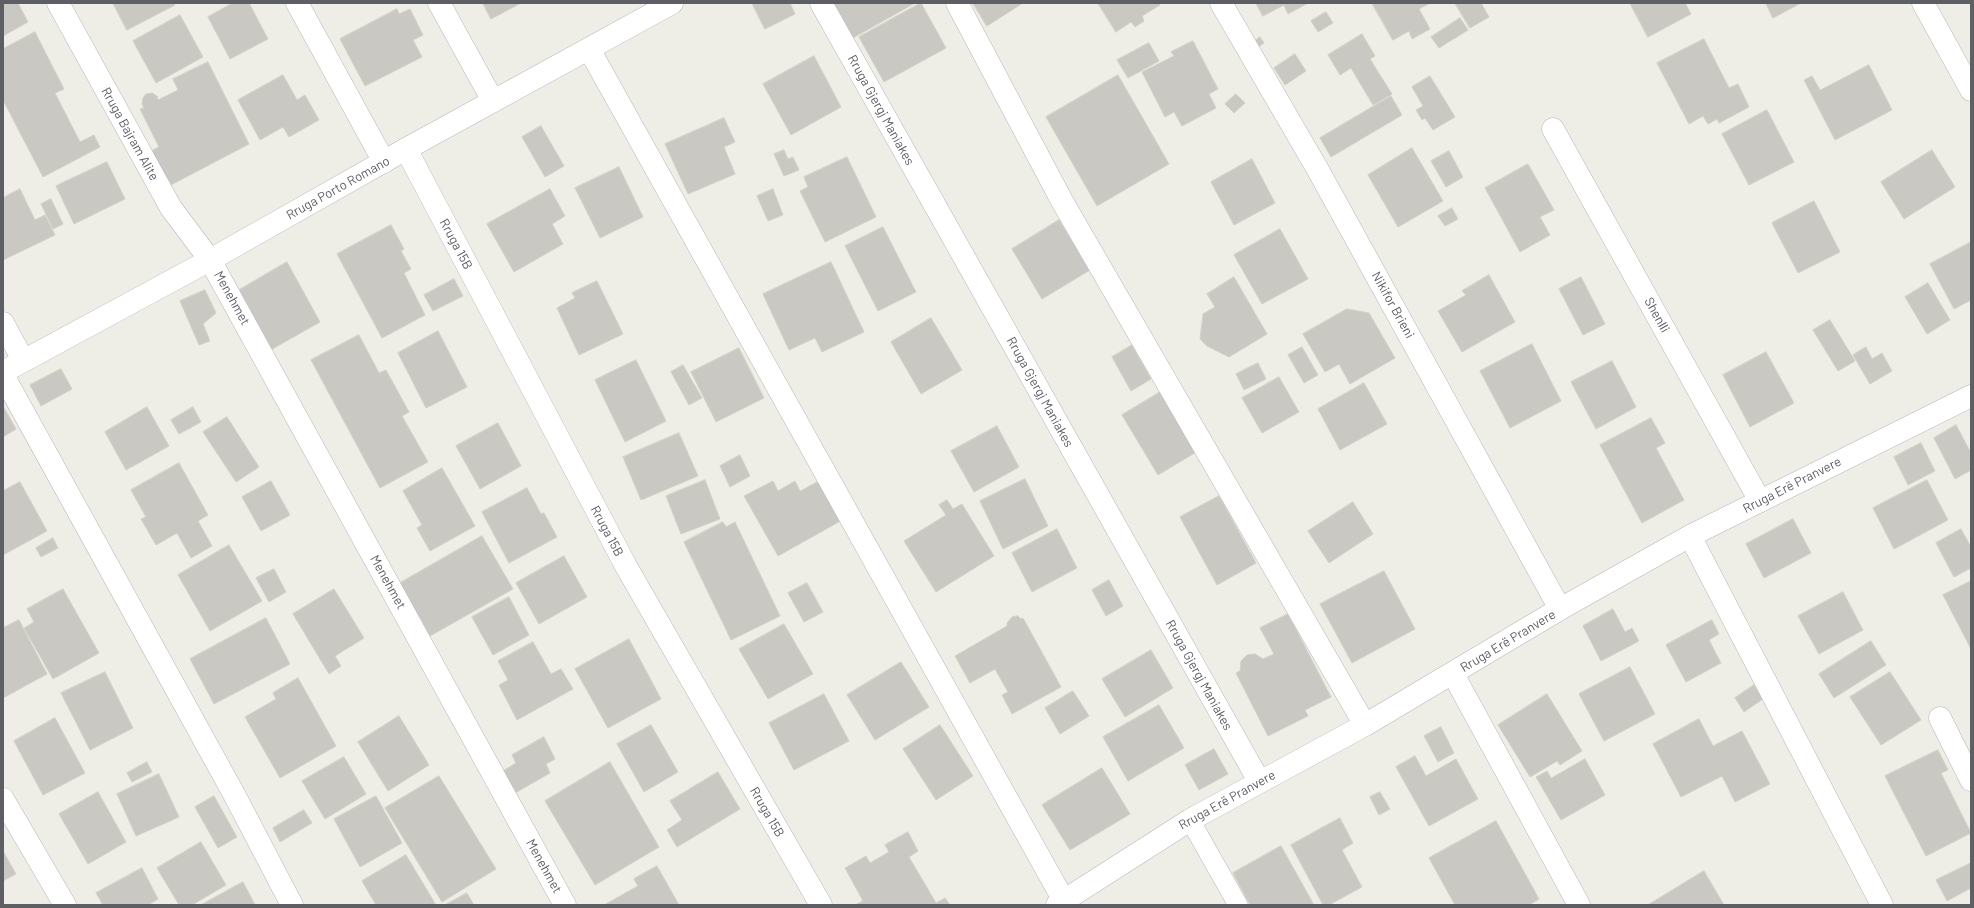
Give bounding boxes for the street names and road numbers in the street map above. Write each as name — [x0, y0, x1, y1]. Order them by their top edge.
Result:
street label: Rruga Gjergj Maniakes — [844, 52, 918, 168]
street label: Rruga Bajram Alite — [98, 85, 162, 183]
street label: Rruga Porto Romano — [284, 153, 392, 223]
street label: Rruga 15B — [436, 216, 476, 272]
street label: Menehmet — [211, 268, 253, 328]
street label: Nikifor Brieni — [1368, 269, 1418, 341]
street label: Shenlli — [1641, 295, 1673, 335]
street label: Rruga Gjergj Maniakes — [1003, 334, 1077, 450]
street label: Rruga Erë Pranvere — [1740, 453, 1844, 517]
street label: Rruga 15B — [587, 503, 627, 559]
street label: Menehmet — [367, 552, 409, 612]
street label: Rruga Erë Pranvere — [1458, 606, 1558, 676]
street label: Rruga Gjergj Maniakes — [1162, 617, 1236, 733]
street label: Rruga Erë Pranvere — [1176, 767, 1278, 833]
street label: Rruga 15B — [746, 784, 788, 840]
street label: Menehmet — [523, 836, 565, 896]

